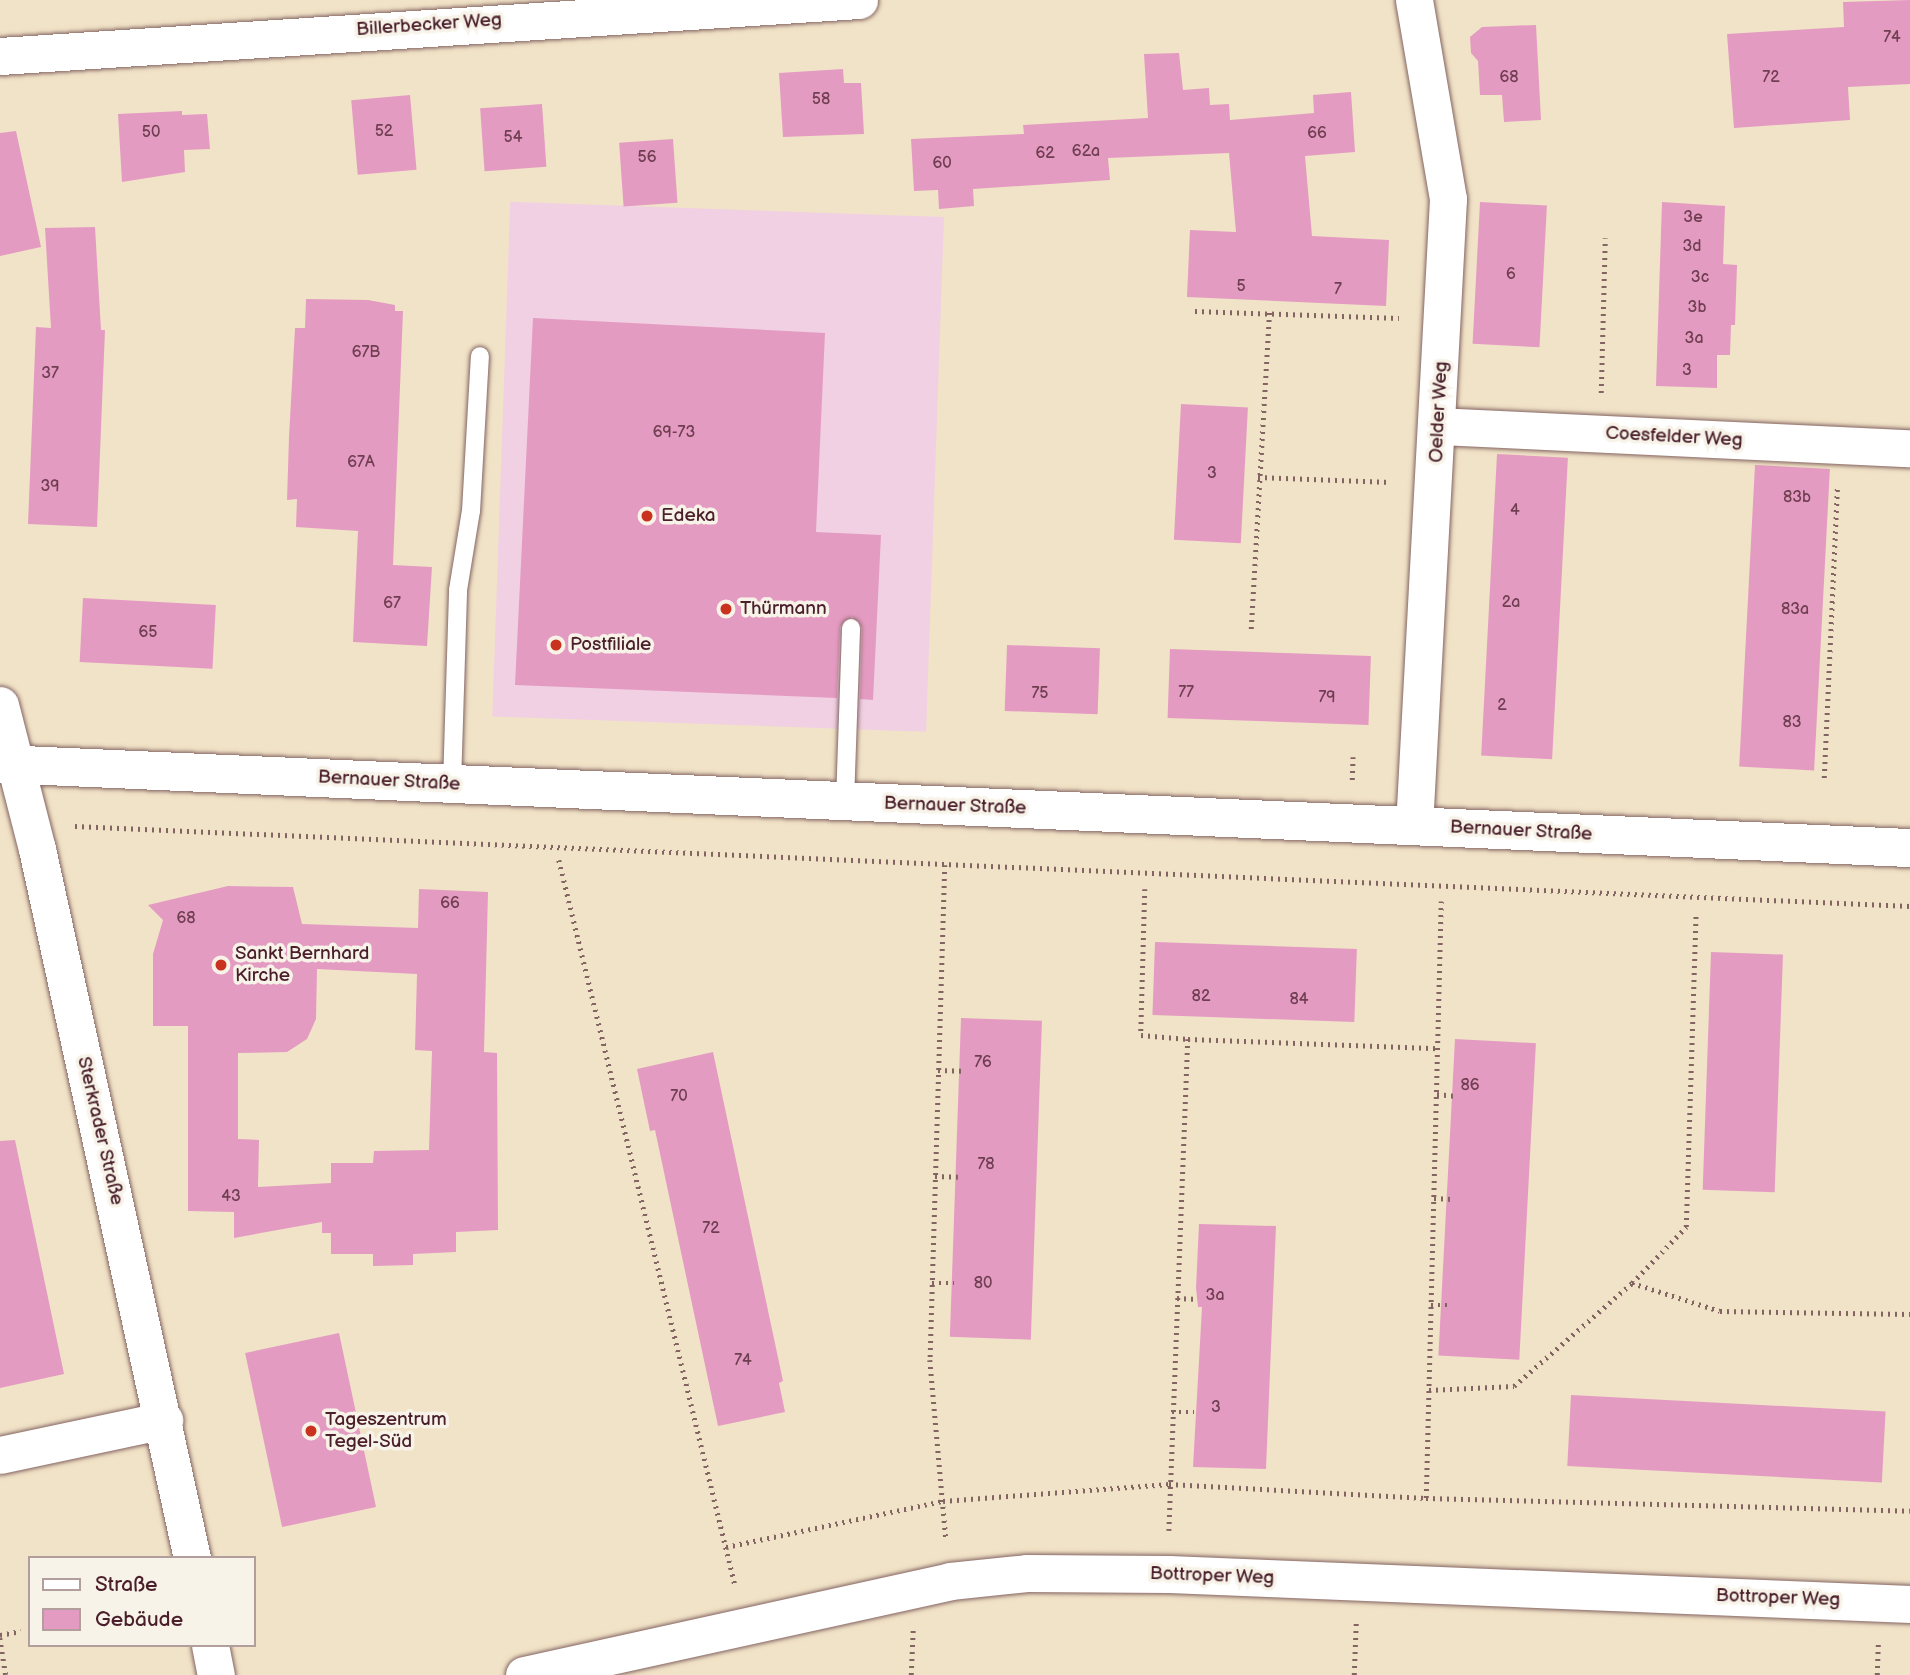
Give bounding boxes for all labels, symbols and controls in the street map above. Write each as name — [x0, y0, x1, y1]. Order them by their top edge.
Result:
street label: Billerbecker Weg — [355, 9, 503, 41]
house number: 74 — [1883, 28, 1901, 48]
house number: 68 — [1499, 68, 1519, 88]
house number: 72 — [1762, 68, 1780, 88]
house number: 58 — [812, 90, 830, 110]
house number: 52 — [375, 122, 393, 142]
house number: 50 — [142, 123, 160, 143]
house number: 66 — [1307, 124, 1327, 144]
house number: 54 — [504, 128, 522, 148]
house number: 62a — [1072, 142, 1100, 162]
house number: 62 — [1035, 144, 1055, 164]
house number: 56 — [638, 148, 656, 168]
house number: 60 — [932, 154, 952, 174]
house number: 3e — [1683, 208, 1703, 228]
house number: 3d — [1682, 237, 1702, 257]
house number: 6 — [1506, 265, 1516, 285]
house number: 3c — [1691, 268, 1709, 288]
house number: 5 — [1236, 277, 1246, 297]
house number: 7 — [1334, 280, 1342, 300]
house number: 3b — [1688, 298, 1706, 318]
house number: 3a — [1685, 329, 1703, 349]
house number: 67B — [352, 343, 380, 363]
street label: Oelder Weg — [1425, 360, 1453, 464]
house number: 3 — [1682, 361, 1692, 381]
house number: 37 — [41, 364, 59, 384]
street label: Coesfelder Weg — [1604, 422, 1744, 452]
house number: 69-73 — [653, 423, 695, 443]
house number: 67A — [347, 453, 375, 473]
house number: 3 — [1207, 464, 1217, 484]
house number: 39 — [40, 477, 60, 497]
house number: 83b — [1783, 488, 1811, 508]
house number: 4 — [1510, 501, 1520, 521]
place label: Edeka — [661, 505, 715, 527]
marker: Edeka — [639, 508, 655, 524]
house number: 2a — [1502, 593, 1520, 613]
house number: 67 — [383, 594, 401, 614]
place label: Thürmann — [740, 598, 827, 620]
house number: 83a — [1781, 600, 1809, 620]
marker: Thürmann — [718, 601, 734, 617]
house number: 65 — [139, 623, 157, 643]
place label: Postfiliale — [570, 634, 651, 656]
marker: Postfiliale — [548, 637, 564, 653]
house number: 77 — [1178, 683, 1194, 703]
house number: 75 — [1031, 684, 1049, 704]
house number: 79 — [1318, 688, 1336, 708]
house number: 2 — [1497, 696, 1507, 716]
house number: 83 — [1782, 713, 1802, 733]
street label: Bernauer Straße — [317, 766, 461, 796]
street label: Bernauer Straße — [883, 792, 1027, 820]
street label: Bernauer Straße — [1449, 816, 1593, 846]
house number: 66 — [440, 894, 460, 914]
house number: 68 — [176, 909, 196, 929]
place label: Sankt Bernhard Kirche — [235, 943, 369, 987]
marker: Sankt Bernhard Kirche — [213, 957, 229, 973]
house number: 82 — [1192, 987, 1210, 1007]
house number: 84 — [1289, 990, 1309, 1010]
house number: 76 — [974, 1053, 992, 1073]
street label: Sterkrader Straße — [72, 1054, 128, 1208]
house number: 86 — [1460, 1076, 1480, 1096]
house number: 70 — [670, 1087, 688, 1107]
house number: 78 — [977, 1155, 995, 1175]
house number: 43 — [221, 1187, 241, 1207]
house number: 72 — [702, 1219, 720, 1239]
house number: 80 — [974, 1274, 992, 1294]
house number: 3a — [1206, 1286, 1224, 1306]
house number: 74 — [734, 1351, 752, 1371]
house number: 3 — [1211, 1398, 1221, 1418]
place label: Tageszentrum Tegel-Süd — [325, 1409, 447, 1453]
marker: Tageszentrum Tegel-Süd — [303, 1423, 319, 1439]
legend — [28, 1556, 256, 1647]
street label: Bottroper Weg — [1149, 1562, 1275, 1590]
text: Straße — [95, 1572, 157, 1597]
street label: Bottroper Weg — [1715, 1584, 1841, 1612]
text: Gebäude — [95, 1607, 183, 1632]

